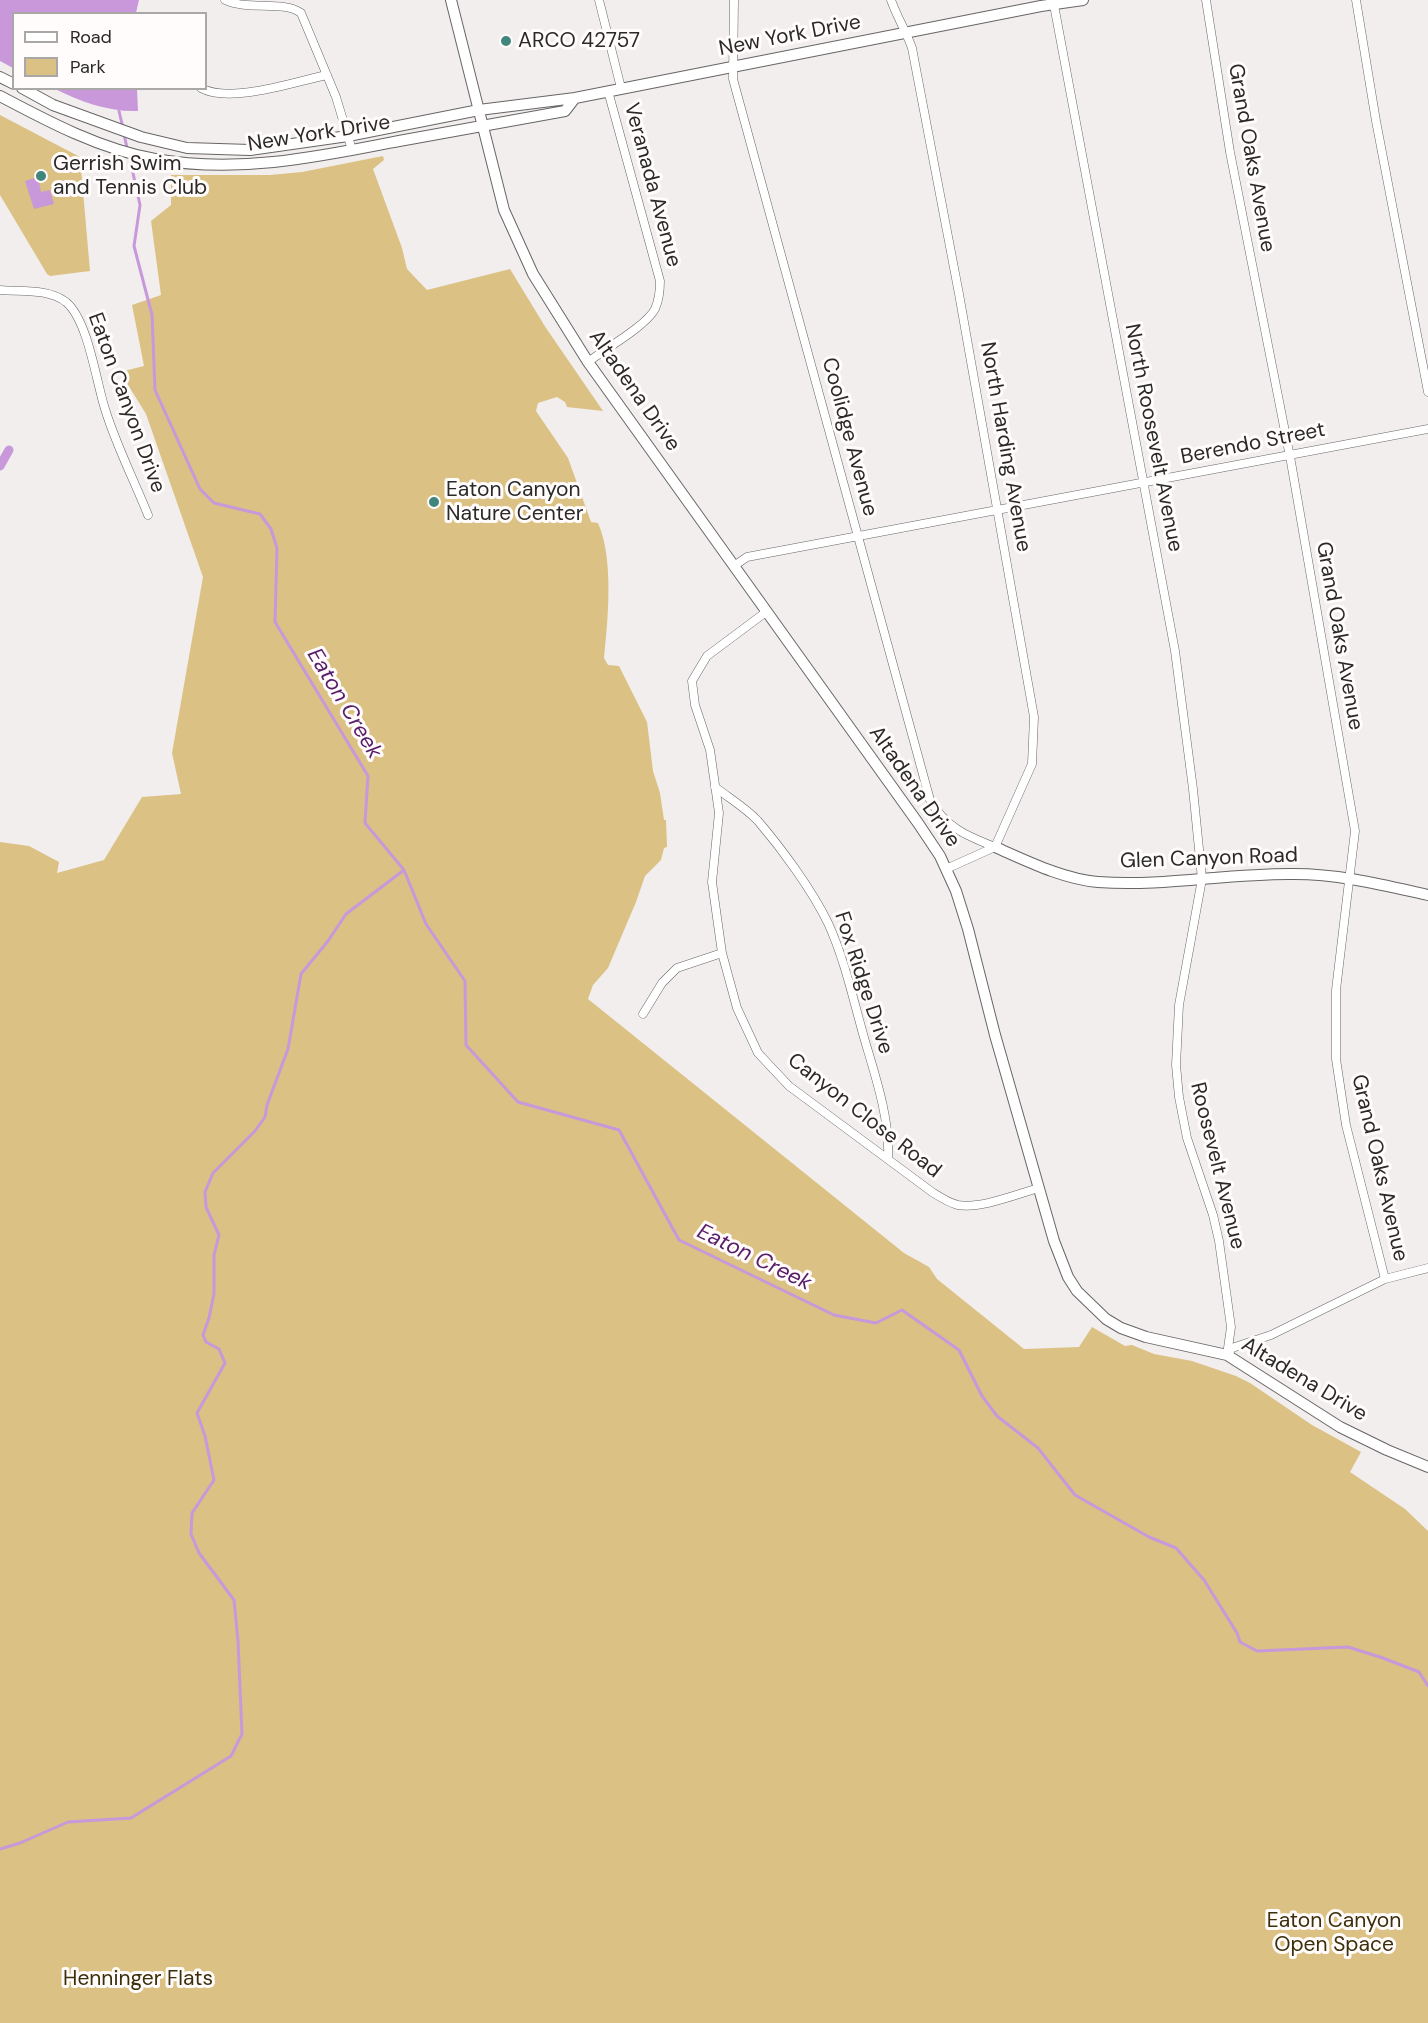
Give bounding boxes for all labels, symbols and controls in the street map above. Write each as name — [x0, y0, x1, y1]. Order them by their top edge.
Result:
street label: New York Drive — [717, 10, 863, 62]
legend — [12, 12, 207, 90]
text: Road — [70, 25, 112, 49]
place label: ARCO 42757 — [518, 28, 640, 54]
marker: ARCO 42757 — [499, 34, 513, 48]
text: Park — [70, 55, 106, 79]
street label: Grand Oaks Avenue — [1222, 62, 1280, 254]
street label: Veranada Avenue — [618, 100, 686, 270]
street label: New York Drive — [246, 110, 392, 158]
place label: Gerrish Swim and Tennis Club — [53, 151, 207, 201]
marker: Gerrish Swim and Tennis Club — [34, 169, 48, 183]
street label: Eaton Canyon Drive — [82, 310, 170, 496]
street label: North Roosevelt Avenue — [1119, 322, 1187, 554]
street label: Altadena Drive — [583, 326, 685, 456]
street label: North Harding Avenue — [974, 340, 1036, 554]
street label: Coolidge Avenue — [816, 355, 882, 519]
street label: Berendo Street — [1179, 418, 1327, 470]
place label: Eaton Canyon Nature Center — [446, 477, 583, 527]
marker: Eaton Canyon Nature Center — [427, 495, 441, 509]
street label: Grand Oaks Avenue — [1310, 540, 1368, 732]
water label: Eaton Creek — [301, 644, 387, 764]
street label: Altadena Drive — [863, 722, 965, 852]
street label: Glen Canyon Road — [1120, 843, 1298, 875]
street label: Fox Ridge Drive — [828, 909, 898, 1057]
street label: Canyon Close Road — [782, 1048, 946, 1184]
street label: Grand Oaks Avenue — [1345, 1072, 1413, 1264]
street label: Roosevelt Avenue — [1184, 1080, 1250, 1252]
water label: Eaton Creek — [692, 1219, 816, 1297]
street label: Altadena Drive — [1237, 1333, 1371, 1427]
park label: Eaton Canyon Open Space — [1267, 1908, 1401, 1958]
park label: Henninger Flats — [63, 1966, 213, 1992]

